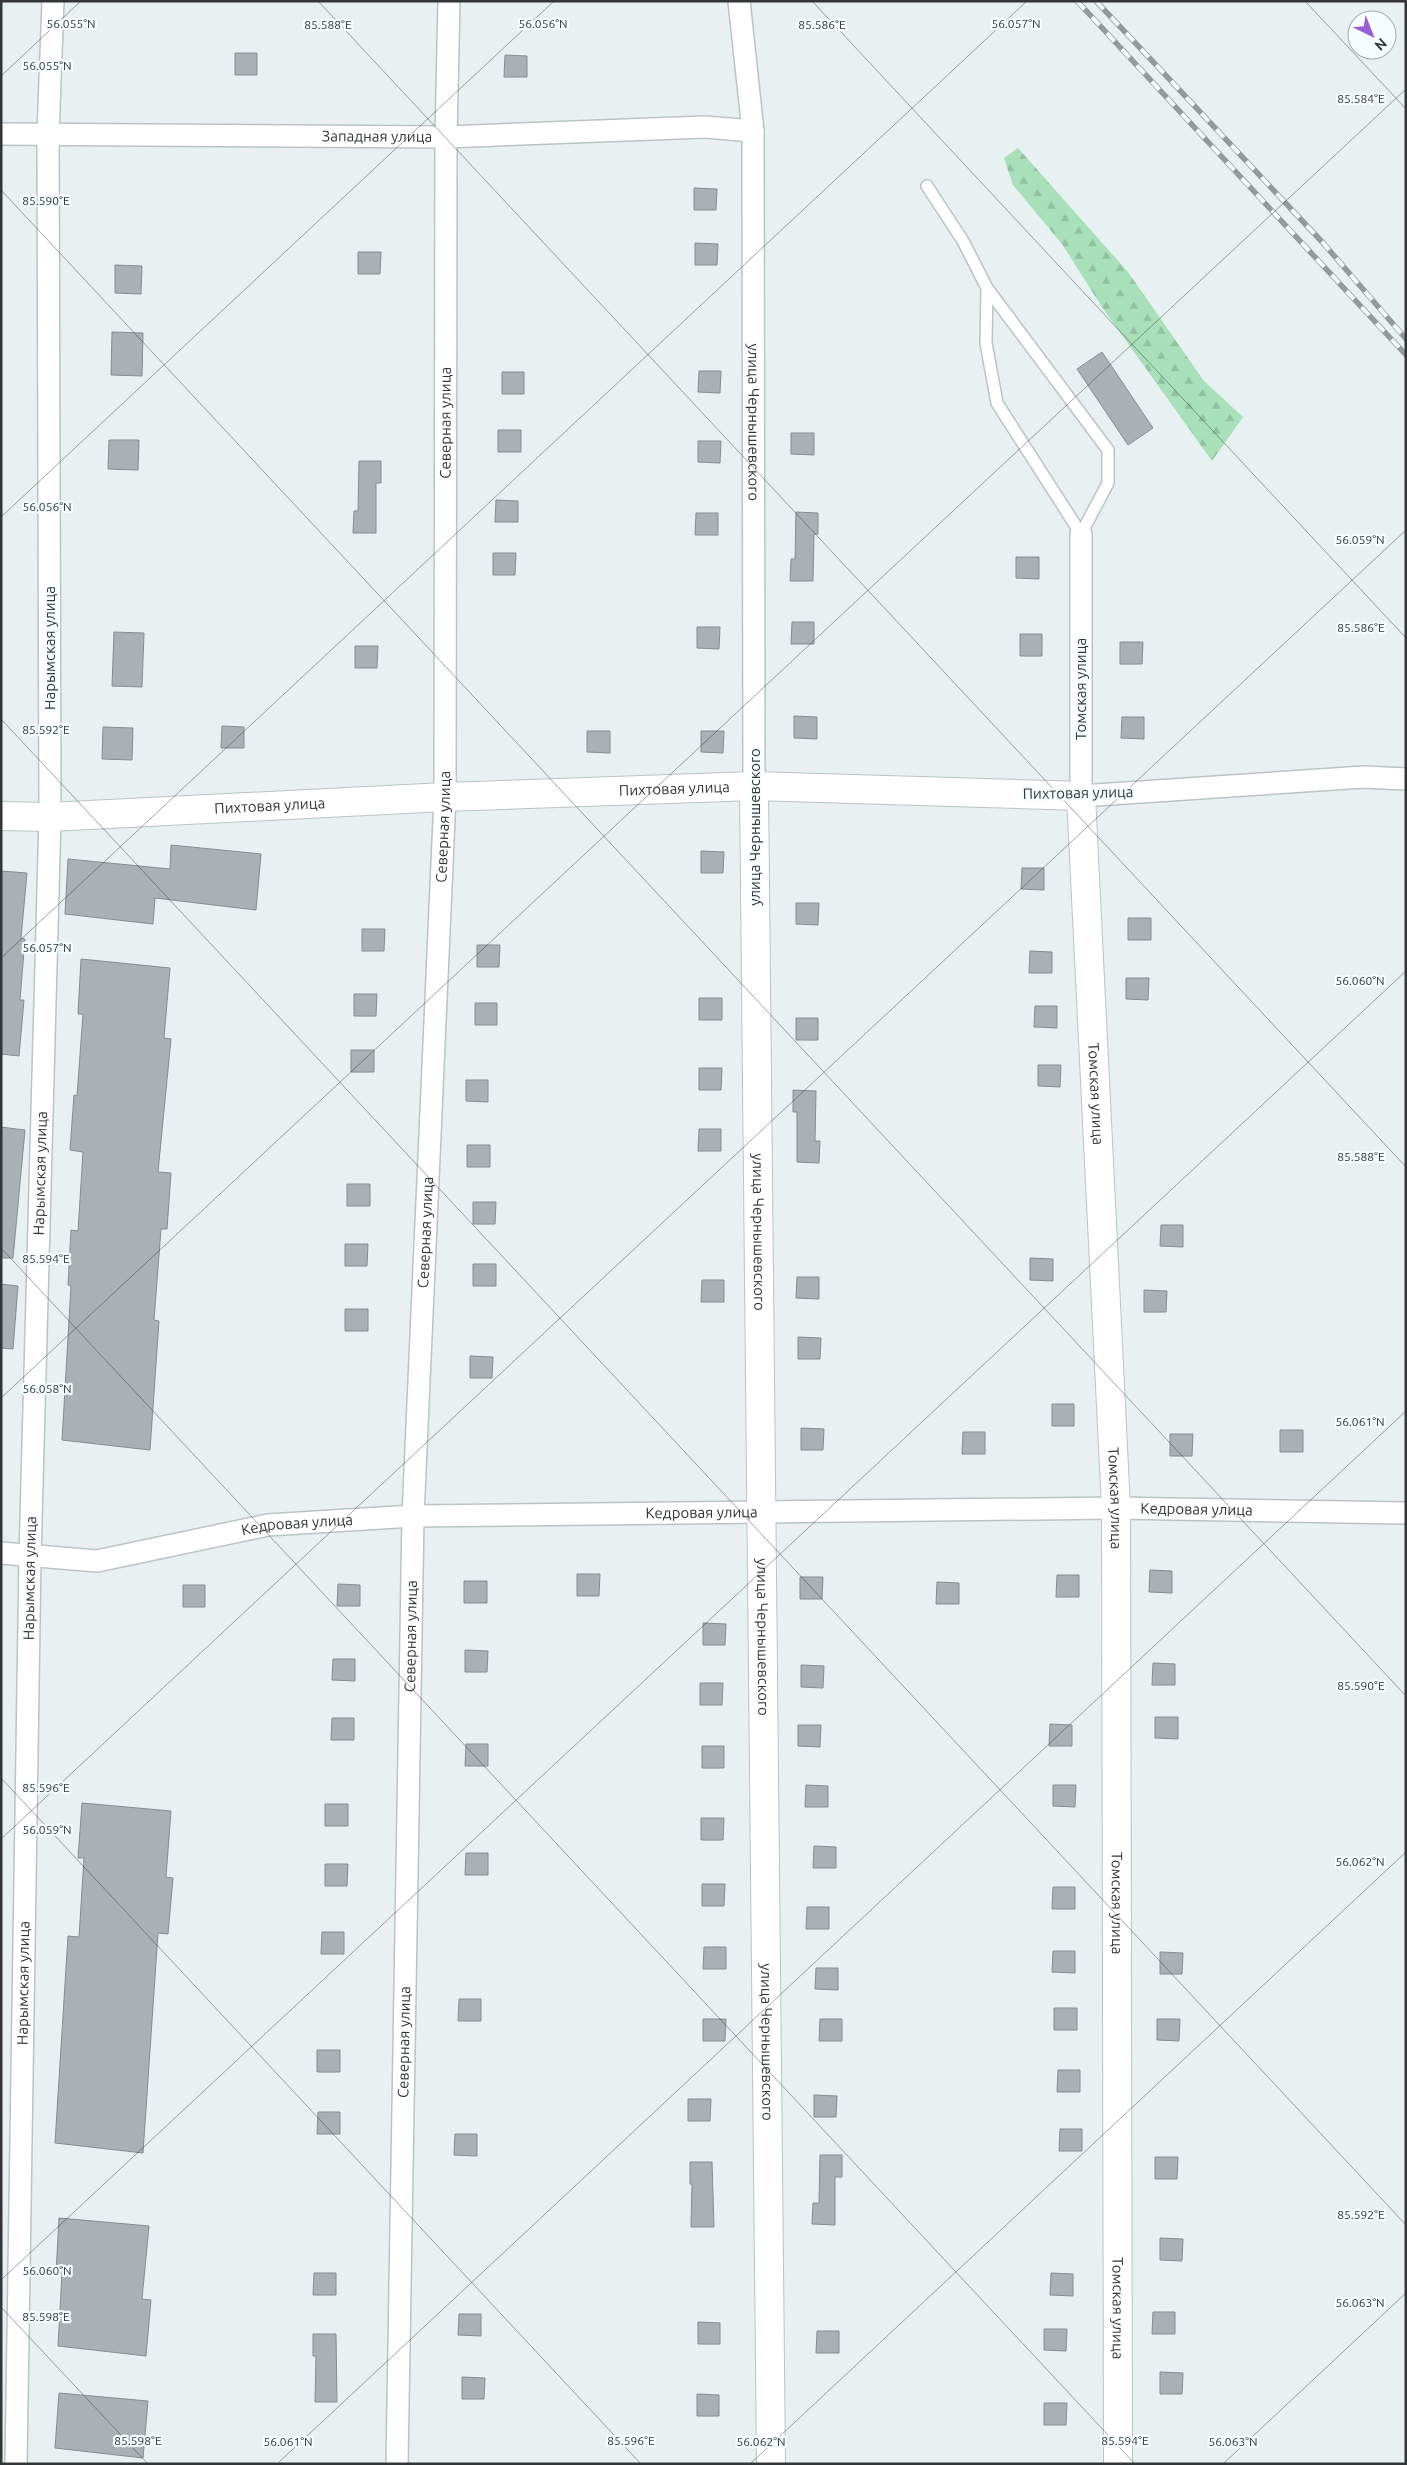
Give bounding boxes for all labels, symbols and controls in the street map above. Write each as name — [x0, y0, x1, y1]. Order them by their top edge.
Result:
north arrow — [1347, 10, 1397, 60]
text: 56.055°N — [46, 17, 96, 30]
text: 56.056°N — [518, 17, 568, 30]
text: 56.057°N — [991, 17, 1041, 30]
text: 85.588°E — [304, 18, 352, 31]
text: 85.586°E — [798, 18, 846, 31]
text: N — [1372, 35, 1390, 54]
text: 56.055°N — [22, 59, 72, 72]
text: 85.584°E — [1337, 92, 1385, 105]
street label: Западная улица — [322, 127, 432, 145]
text: 85.590°E — [22, 194, 70, 207]
street label: улица Чернышевского — [745, 343, 763, 501]
street label: Северная улица — [436, 367, 454, 479]
text: 56.056°N — [22, 500, 72, 513]
text: 56.059°N — [1335, 533, 1385, 546]
street label: Нарымская улица — [41, 586, 58, 710]
text: 85.586°E — [1337, 621, 1385, 634]
street label: Томская улица — [1072, 638, 1089, 740]
text: 85.592°E — [22, 723, 70, 736]
street label: улица Чернышевского — [746, 748, 763, 906]
street label: Северная улица — [432, 771, 453, 883]
street label: Пихтовая улица — [619, 778, 730, 799]
street label: Пихтовая улица — [1022, 783, 1134, 802]
street label: Пихтовая улица — [214, 794, 326, 817]
text: 56.057°N — [22, 941, 72, 954]
text: 56.060°N — [1335, 974, 1385, 987]
street label: Томская улица — [1085, 1042, 1107, 1145]
street label: Нарымская улица — [30, 1111, 50, 1235]
text: 85.588°E — [1337, 1150, 1385, 1163]
street label: улица Чернышевского — [750, 1153, 768, 1311]
street label: Северная улица — [414, 1176, 436, 1289]
text: 85.594°E — [22, 1252, 70, 1265]
text: 56.058°N — [22, 1382, 72, 1395]
text: 56.061°N — [1335, 1415, 1385, 1428]
street label: Томская улица — [1105, 1447, 1125, 1549]
street label: Кедровая улица — [1140, 1499, 1253, 1518]
street label: Кедровая улица — [645, 1503, 758, 1521]
street label: Кедровая улица — [240, 1511, 353, 1538]
street label: Нарымская улица — [20, 1516, 39, 1640]
street label: улица Чернышевского — [754, 1558, 772, 1716]
street label: Северная улица — [401, 1580, 420, 1692]
text: 85.590°E — [1337, 1679, 1385, 1692]
text: 85.596°E — [22, 1781, 70, 1794]
text: 56.059°N — [22, 1823, 72, 1836]
street label: Томская улица — [1109, 1852, 1126, 1954]
text: 56.062°N — [1335, 1855, 1385, 1868]
street label: Нарымская улица — [13, 1921, 32, 2045]
street label: улица Чернышевского — [758, 1963, 777, 2121]
street label: Северная улица — [394, 1986, 413, 2098]
text: 85.592°E — [1337, 2208, 1385, 2221]
street label: Томская улица — [1110, 2257, 1127, 2359]
text: 56.060°N — [22, 2264, 72, 2277]
text: 56.063°N — [1335, 2296, 1385, 2309]
text: 85.598°E — [22, 2310, 70, 2323]
text: 85.598°E — [114, 2434, 162, 2447]
text: 85.596°E — [607, 2434, 655, 2447]
text: 85.594°E — [1101, 2434, 1149, 2447]
text: 56.061°N — [263, 2435, 313, 2448]
text: 56.062°N — [736, 2435, 786, 2448]
text: 56.063°N — [1208, 2435, 1258, 2448]

